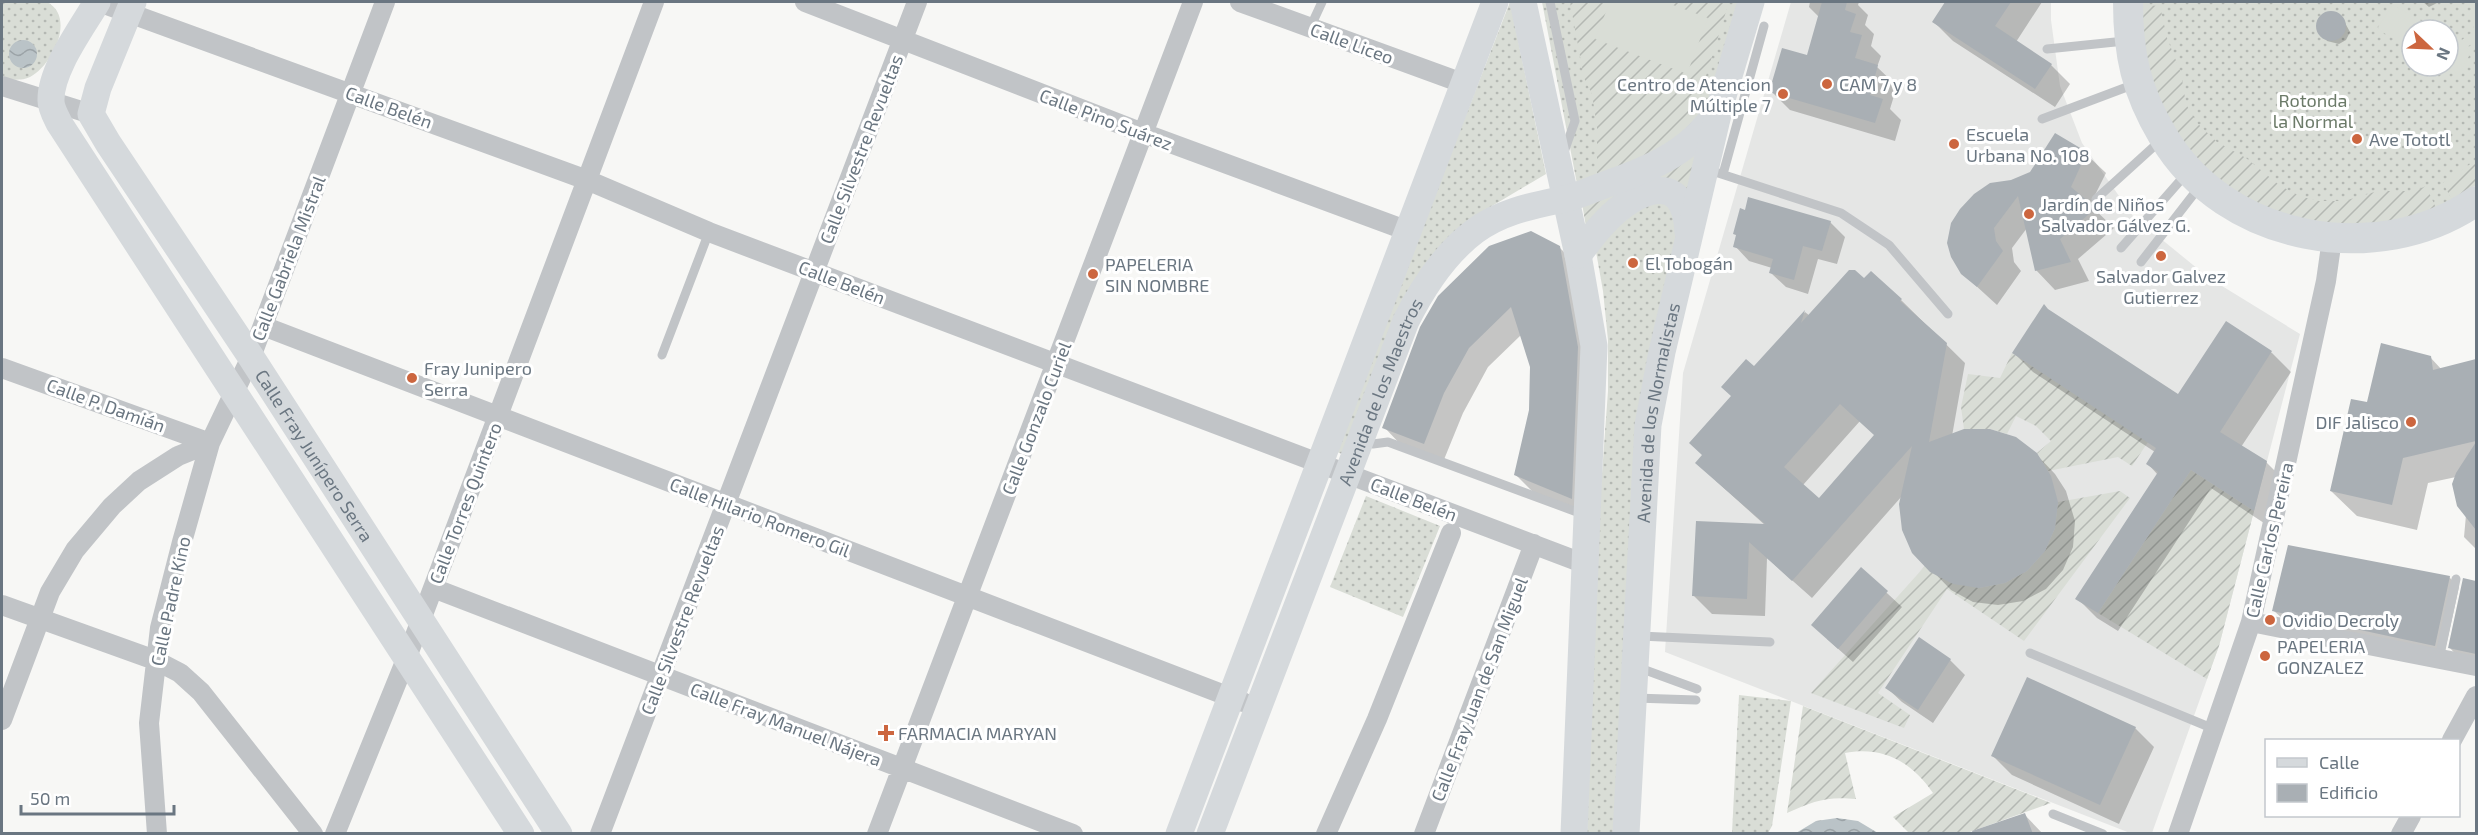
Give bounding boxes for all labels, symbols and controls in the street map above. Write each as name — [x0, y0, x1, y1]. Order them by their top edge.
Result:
street label: Calle Liceo — [1307, 18, 1397, 68]
north arrow — [2400, 18, 2460, 78]
text: N — [2433, 45, 2455, 63]
street label: Calle Silvestre Revueltas — [815, 51, 907, 247]
place label: Centro de Atencion Múltiple 7 — [1617, 73, 1771, 116]
place label: CAM 7 y 8 — [1839, 73, 1917, 95]
marker: CAM 7 y 8 — [1820, 77, 1834, 91]
street label: Calle Belén — [343, 81, 435, 133]
street label: Calle Pino Suárez — [1037, 84, 1175, 154]
marker: Centro de Atencion Múltiple 7 — [1776, 87, 1790, 101]
park label: Rotonda la Normal — [2273, 89, 2354, 132]
place label: Escuela Urbana No. 108 — [1966, 123, 2090, 166]
place label: Ave Tototl — [2369, 128, 2451, 150]
marker: Ave Tototl — [2350, 132, 2364, 146]
marker: Escuela Urbana No. 108 — [1947, 137, 1961, 151]
street label: Calle Gabriela Mistral — [246, 172, 330, 344]
place label: Jardín de Niños Salvador Gálvez G. — [2041, 193, 2191, 236]
marker: Jardín de Niños Salvador Gálvez G. — [2022, 207, 2036, 221]
marker: Salvador Galvez Gutierrez — [2154, 249, 2168, 263]
place label: El Tobogán — [1645, 252, 1733, 274]
place label: PAPELERIA SIN NOMBRE — [1105, 253, 1209, 296]
street label: Calle Belén — [796, 255, 888, 309]
marker: El Tobogán — [1626, 256, 1640, 270]
place label: Salvador Galvez Gutierrez — [2096, 265, 2226, 308]
marker: PAPELERIA SIN NOMBRE — [1086, 267, 1100, 281]
street label: Avenida de los Maestros — [1333, 294, 1427, 488]
street label: Avenida de los Normalistas — [1632, 300, 1684, 523]
street label: Calle Gonzalo Curiel — [997, 338, 1076, 498]
place label: Fray Junipero Serra — [424, 357, 532, 400]
street label: Calle Fray Junípero Serra — [251, 365, 378, 546]
marker: Fray Junipero Serra — [405, 371, 419, 385]
street label: Calle P. Damián — [44, 373, 168, 437]
place label: DIF Jalisco — [2315, 411, 2399, 433]
marker: DIF Jalisco — [2404, 415, 2418, 429]
street label: Calle Torres Quintero — [424, 419, 506, 587]
street label: Calle Carlos Pereira — [2240, 460, 2298, 620]
street label: Calle Hilario Romero Gil — [667, 472, 854, 562]
street label: Calle Belén — [1368, 472, 1460, 526]
street label: Calle Silvestre Revueltas — [636, 522, 728, 718]
street label: Calle Padre Kino — [146, 534, 194, 668]
street label: Calle Fray Juan de San Miguel — [1426, 573, 1532, 804]
place label: Ovidio Decroly — [2282, 609, 2400, 631]
marker: Ovidio Decroly — [2263, 613, 2277, 627]
place label: PAPELERIA GONZALEZ — [2277, 635, 2366, 678]
marker: PAPELERIA GONZALEZ — [2258, 649, 2272, 663]
street label: Calle Fray Manuel Nájera — [687, 677, 885, 771]
place label: FARMACIA MARYAN — [898, 722, 1057, 744]
marker: FARMACIA MARYAN — [879, 726, 893, 740]
legend — [2265, 739, 2460, 817]
text: Calle — [2319, 751, 2360, 773]
scale bar — [21, 778, 174, 816]
text: Edificio — [2319, 781, 2378, 803]
text: 50 m — [30, 787, 70, 809]

